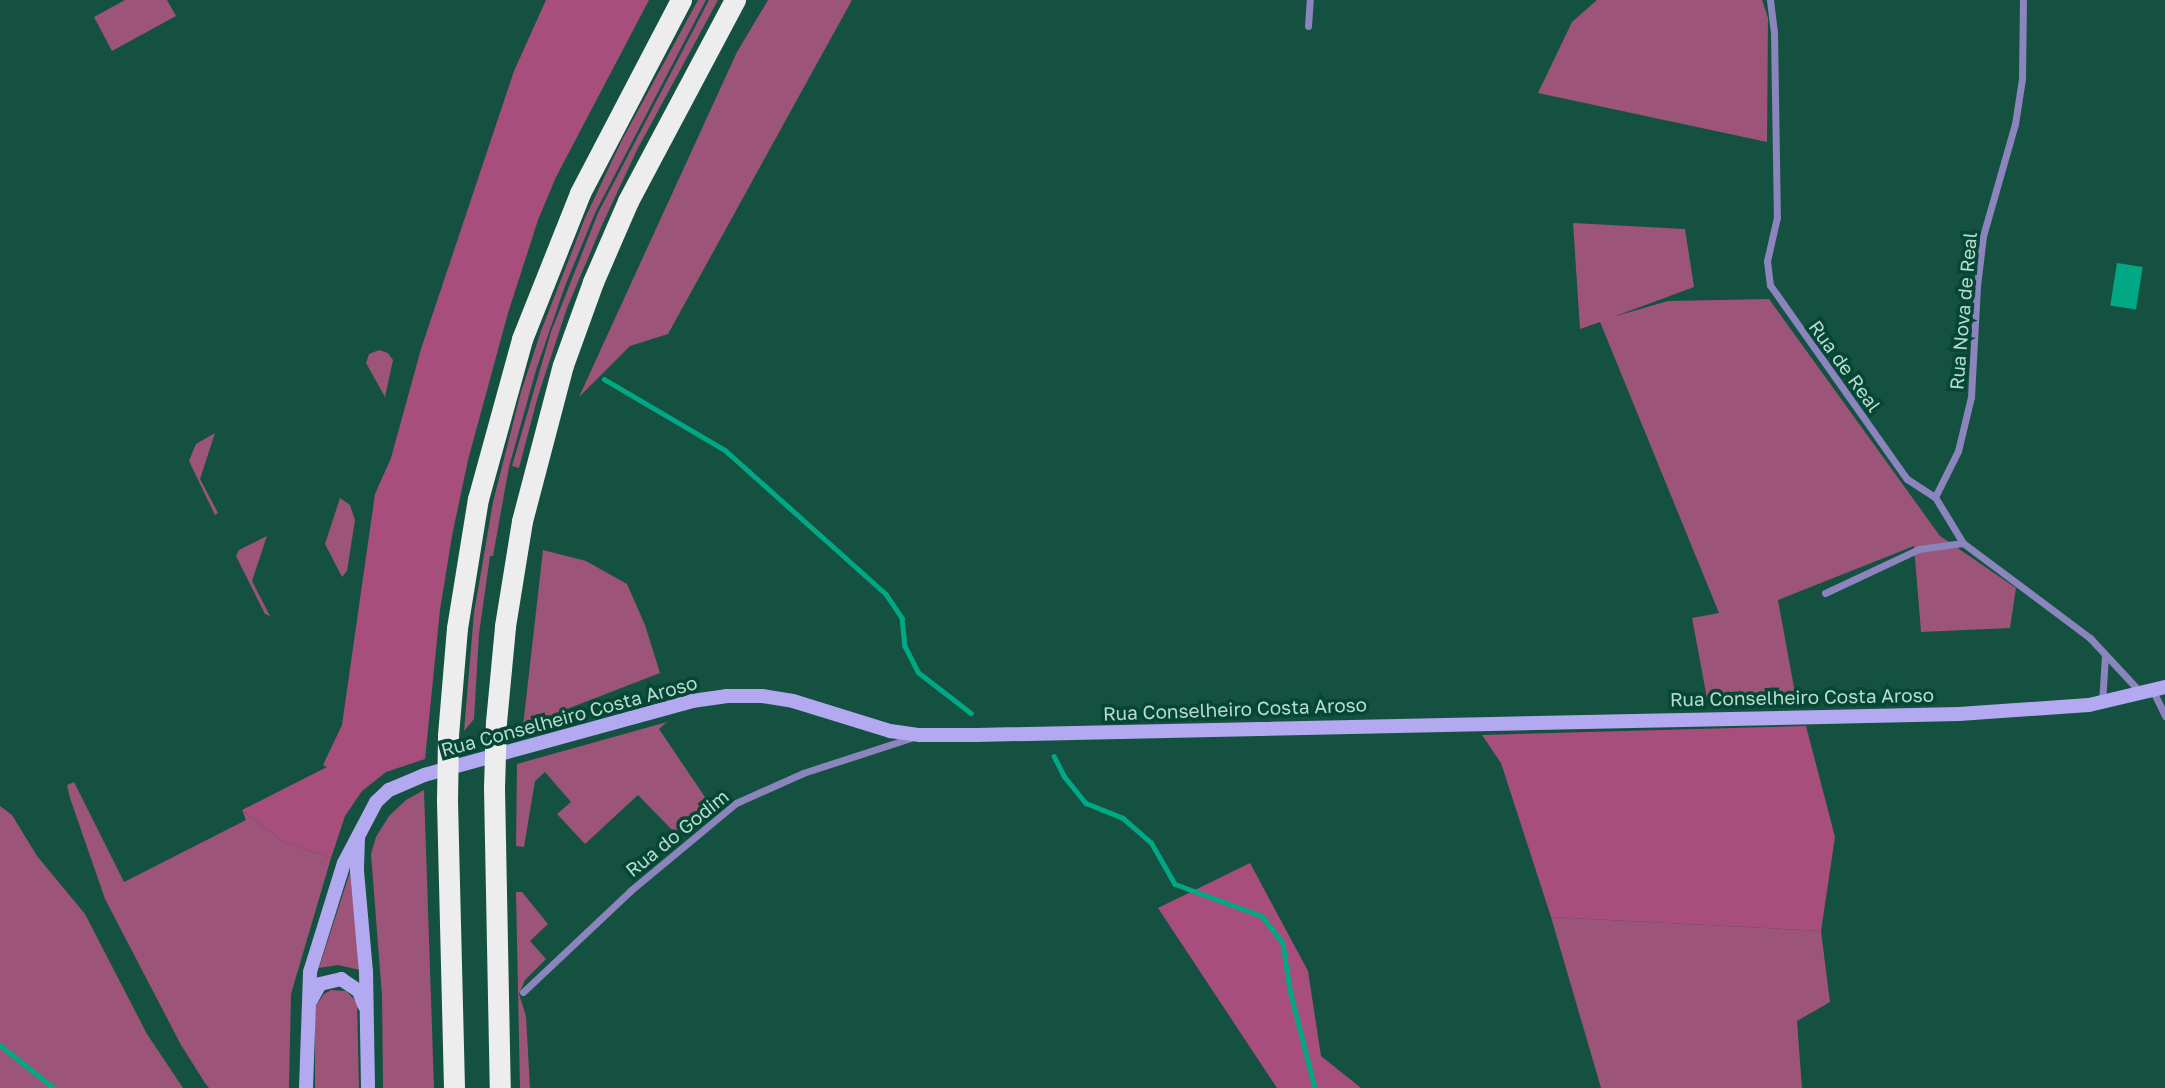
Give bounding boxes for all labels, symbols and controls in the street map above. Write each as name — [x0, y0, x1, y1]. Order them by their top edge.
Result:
street label: Rua Nova de Real — [1945, 231, 1981, 391]
street label: Rua de Real — [1804, 316, 1886, 416]
street label: Rua Conselheiro Costa Aroso — [438, 671, 700, 761]
street label: Rua Conselheiro Costa Aroso — [1670, 683, 1934, 711]
street label: Rua Conselheiro Costa Aroso — [1103, 693, 1367, 725]
street label: Rua do Godim — [621, 785, 733, 881]

